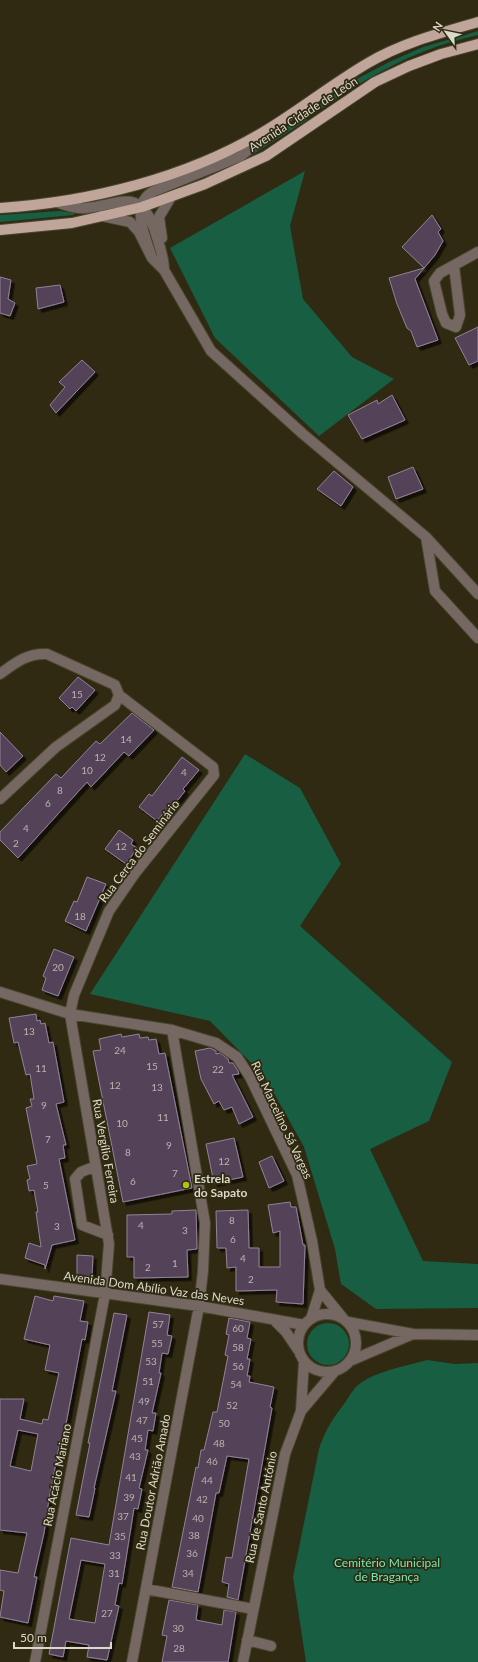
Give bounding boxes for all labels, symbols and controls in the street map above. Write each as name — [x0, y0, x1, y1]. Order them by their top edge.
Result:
north arrow — [426, 12, 466, 52]
text: N — [429, 19, 445, 33]
street label: Avenida Cidade de León — [246, 73, 360, 155]
house number: 15 — [71, 688, 83, 700]
house number: 14 — [120, 733, 132, 745]
house number: 12 — [94, 751, 106, 763]
house number: 10 — [81, 764, 93, 776]
house number: 4 — [181, 766, 187, 778]
house number: 8 — [57, 784, 63, 796]
street label: Rua Cerca do Seminário — [95, 796, 183, 905]
house number: 6 — [45, 797, 51, 809]
house number: 4 — [23, 822, 29, 834]
house number: 2 — [13, 837, 19, 849]
house number: 12 — [115, 840, 127, 852]
house number: 18 — [74, 910, 86, 922]
house number: 20 — [52, 961, 64, 973]
house number: 13 — [23, 1025, 35, 1037]
house number: 24 — [114, 1044, 126, 1056]
street label: Rua Marcelino Sá Vargas — [248, 1059, 316, 1181]
house number: 15 — [146, 1060, 158, 1072]
house number: 11 — [35, 1062, 47, 1074]
house number: 22 — [212, 1063, 224, 1075]
house number: 12 — [109, 1079, 121, 1091]
house number: 13 — [151, 1081, 163, 1093]
street label: Rua Vergílio Ferreira — [89, 1098, 123, 1204]
house number: 9 — [41, 1099, 47, 1111]
house number: 11 — [157, 1111, 169, 1123]
house number: 10 — [116, 1117, 128, 1129]
house number: 7 — [45, 1133, 51, 1145]
house number: 9 — [166, 1139, 172, 1151]
house number: 8 — [125, 1146, 131, 1158]
house number: 12 — [218, 1155, 230, 1167]
house number: 7 — [172, 1167, 178, 1179]
place label: Estrela do Sapato — [194, 1171, 247, 1200]
house number: 6 — [130, 1175, 136, 1187]
house number: 5 — [43, 1179, 49, 1191]
marker: Estrela do Sapato — [181, 1180, 191, 1190]
house number: 8 — [229, 1214, 235, 1226]
house number: 4 — [138, 1219, 144, 1231]
house number: 3 — [54, 1220, 60, 1232]
house number: 3 — [182, 1224, 188, 1236]
house number: 6 — [230, 1233, 236, 1245]
house number: 4 — [240, 1252, 246, 1264]
house number: 1 — [172, 1257, 178, 1269]
house number: 2 — [145, 1261, 151, 1273]
street label: Avenida Dom Abílio Vaz das Neves — [63, 1268, 245, 1308]
house number: 2 — [248, 1273, 254, 1285]
house number: 57 — [152, 1318, 164, 1330]
house number: 60 — [232, 1322, 244, 1334]
house number: 55 — [151, 1337, 163, 1349]
house number: 58 — [232, 1341, 244, 1353]
house number: 53 — [145, 1355, 157, 1367]
house number: 56 — [232, 1360, 244, 1372]
house number: 51 — [142, 1375, 154, 1387]
house number: 54 — [230, 1378, 242, 1390]
house number: 49 — [138, 1395, 150, 1407]
house number: 52 — [226, 1399, 238, 1411]
street label: Rua Doutor Adrião Amado — [132, 1413, 174, 1551]
house number: 47 — [136, 1414, 148, 1426]
house number: 50 — [218, 1417, 230, 1429]
street label: Rua Acácio Mariano — [40, 1422, 74, 1528]
house number: 45 — [131, 1432, 143, 1444]
house number: 48 — [213, 1437, 225, 1449]
street label: Rua de Santo António — [242, 1449, 280, 1564]
house number: 43 — [129, 1450, 141, 1462]
house number: 46 — [206, 1455, 218, 1467]
house number: 41 — [125, 1471, 137, 1483]
house number: 44 — [201, 1474, 213, 1486]
house number: 39 — [123, 1491, 135, 1503]
house number: 42 — [196, 1493, 208, 1505]
house number: 37 — [117, 1510, 129, 1522]
house number: 40 — [192, 1512, 204, 1524]
house number: 38 — [188, 1529, 200, 1541]
house number: 35 — [114, 1530, 126, 1542]
house number: 36 — [186, 1547, 198, 1559]
house number: 33 — [109, 1549, 121, 1561]
park label: Cemitério Municipal de Bragança — [334, 1555, 440, 1584]
house number: 31 — [108, 1567, 120, 1579]
house number: 34 — [182, 1567, 194, 1579]
house number: 27 — [101, 1607, 113, 1619]
house number: 30 — [172, 1622, 184, 1634]
scale bar — [14, 1624, 111, 1650]
text: 50 m — [20, 1630, 47, 1645]
house number: 28 — [173, 1642, 185, 1654]

